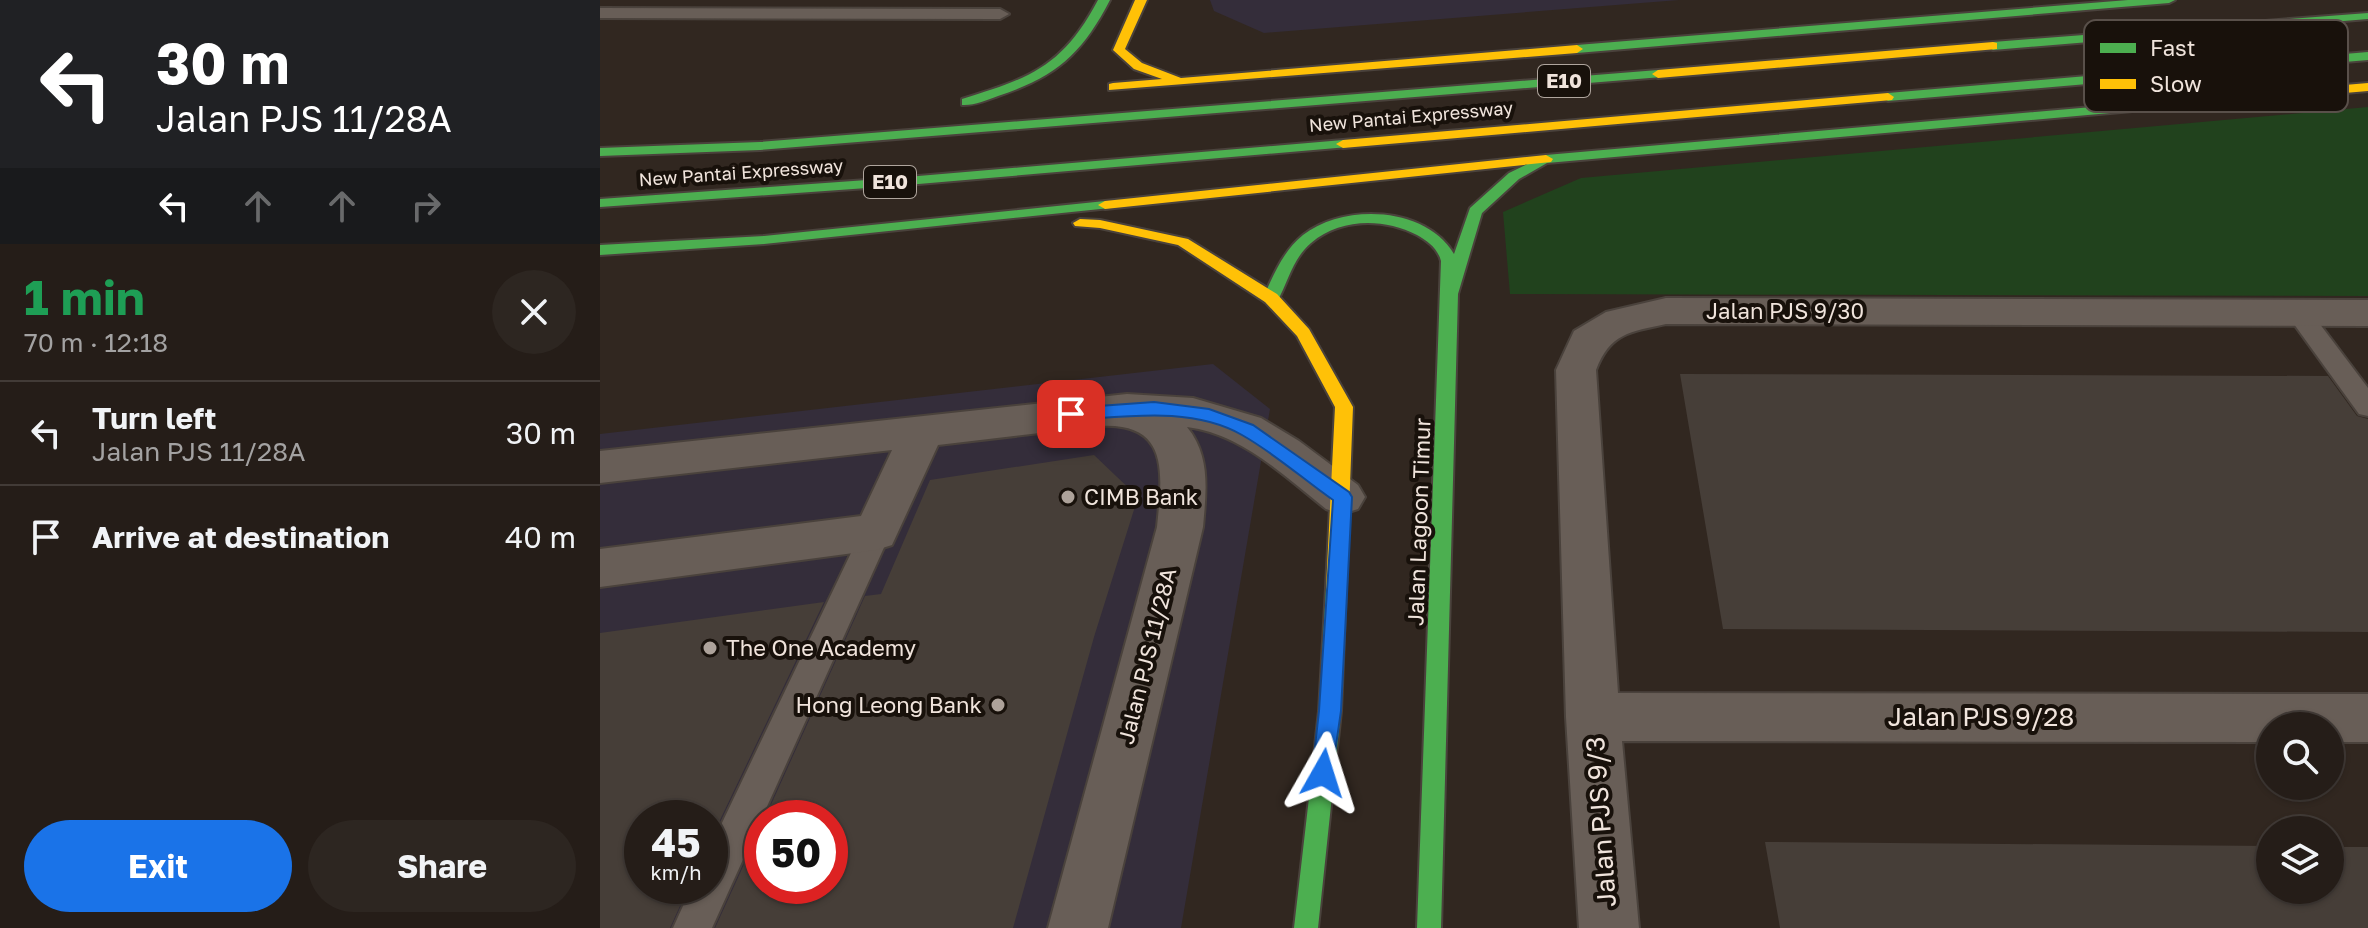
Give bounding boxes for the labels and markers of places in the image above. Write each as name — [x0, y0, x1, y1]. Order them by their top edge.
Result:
pin — [1037, 380, 1105, 448]
place label: CIMB Bank — [1084, 483, 1198, 510]
marker: CIMB Bank — [1059, 488, 1077, 506]
place label: The One Academy — [726, 634, 916, 661]
marker: The One Academy — [701, 639, 719, 657]
place label: Hong Leong Bank — [796, 691, 982, 718]
marker: Hong Leong Bank — [989, 696, 1007, 714]

